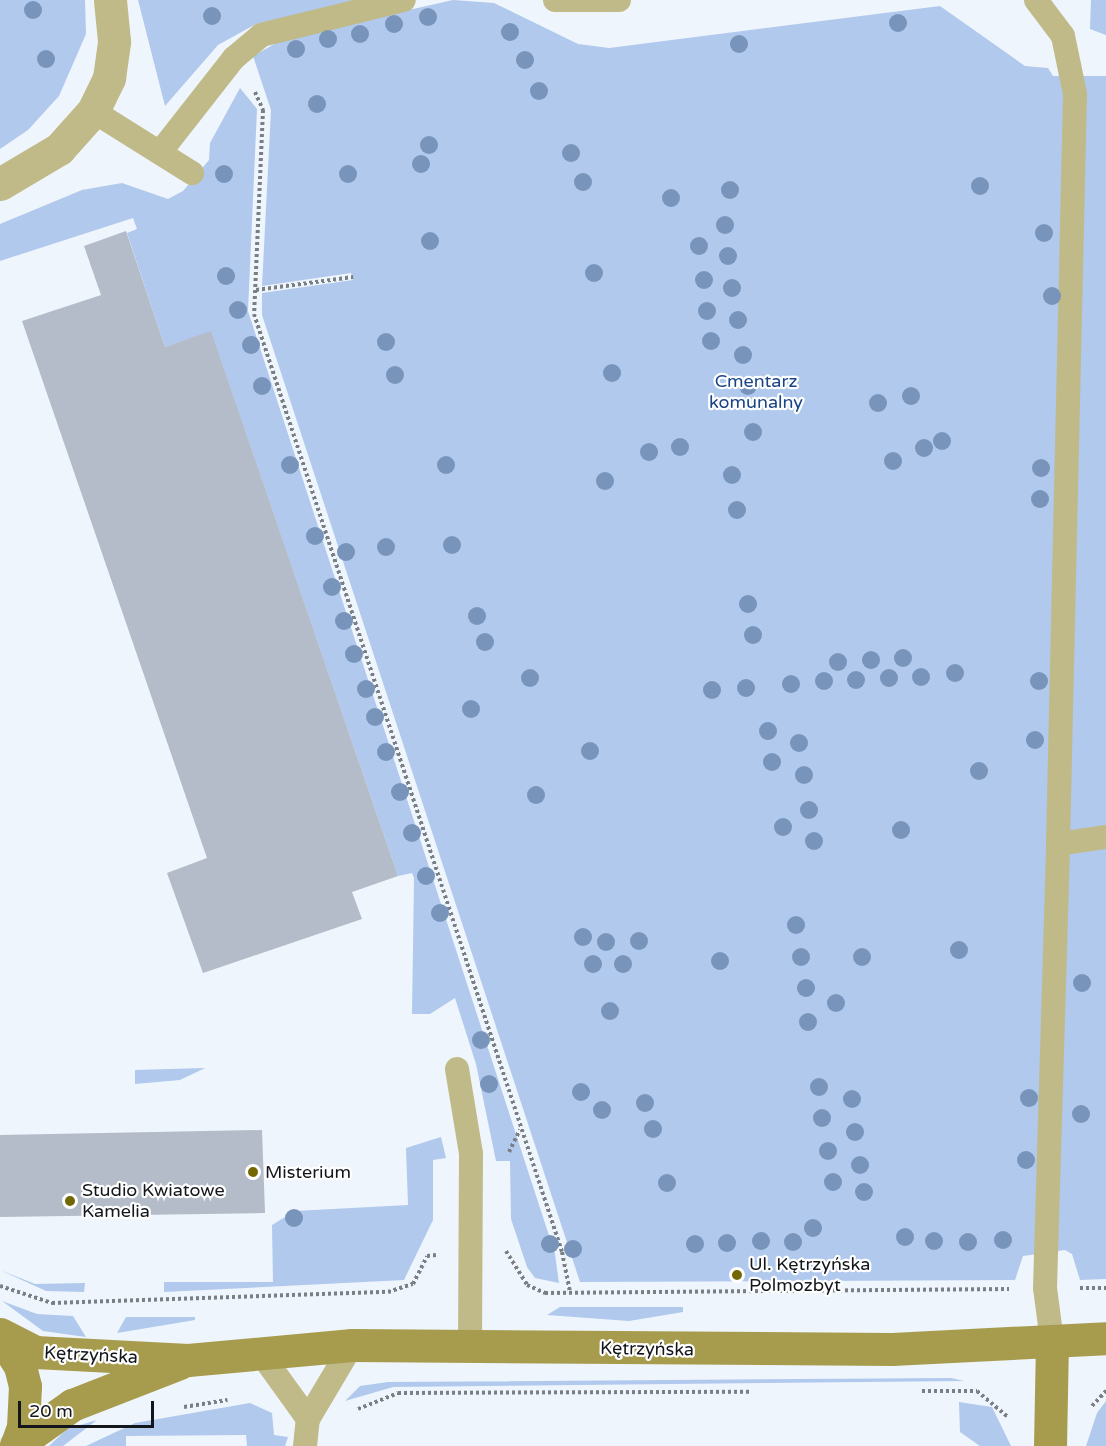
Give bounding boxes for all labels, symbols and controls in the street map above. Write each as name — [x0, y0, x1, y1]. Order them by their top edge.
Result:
park label: Cmentarz komunalny — [709, 371, 803, 413]
place label: Misterium — [265, 1161, 351, 1183]
marker: Misterium — [246, 1165, 260, 1179]
place label: Studio Kwiatowe Kamelia — [82, 1180, 225, 1222]
marker: Studio Kwiatowe Kamelia — [63, 1194, 77, 1208]
place label: Ul. Kętrzyńska Polmozbyt — [749, 1254, 870, 1296]
marker: Ul. Kętrzyńska Polmozbyt — [730, 1268, 744, 1282]
street label: Kętrzyńska — [600, 1337, 694, 1361]
street label: Kętrzyńska — [44, 1342, 138, 1368]
scale bar — [21, 1389, 158, 1427]
text: 20 m — [29, 1400, 73, 1422]

